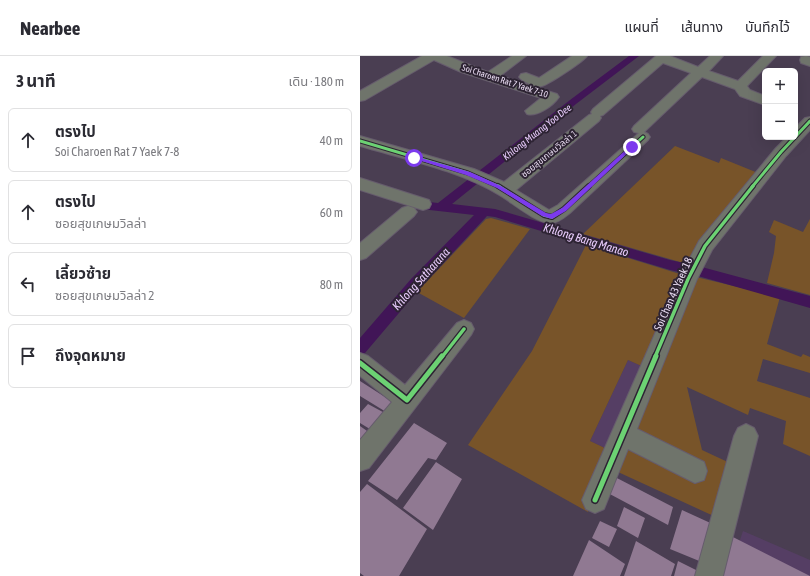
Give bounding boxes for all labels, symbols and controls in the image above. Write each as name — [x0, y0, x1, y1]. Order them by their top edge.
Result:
text: Nearbee — [20, 17, 80, 39]
text: แผนที่ — [625, 19, 659, 35]
text: เส้นทาง — [681, 19, 723, 35]
text: บันทึกไว้ — [745, 19, 790, 35]
street label: Soi Charoen Rat 7 Yaek 7-10 — [461, 62, 549, 100]
map controls — [762, 68, 798, 140]
button: + — [762, 68, 798, 104]
text: 3 นาที — [16, 71, 56, 91]
text: เดิน · 180 m — [289, 74, 344, 89]
water label: Khlong Muang Yoo Dee — [500, 101, 574, 162]
button: − — [762, 104, 798, 140]
text: ตรงไป — [55, 123, 96, 140]
street label: ซอยสุขเกษมวิลล่า 1 — [519, 128, 579, 180]
icon: ahead — [17, 129, 39, 151]
text: 40 m — [320, 133, 343, 148]
route end — [623, 138, 641, 156]
text: Soi Charoen Rat 7 Yaek 7-8 — [55, 144, 179, 159]
route start — [405, 149, 423, 167]
text: ตรงไป — [55, 193, 96, 210]
icon: ahead — [17, 201, 39, 223]
text: 60 m — [320, 205, 343, 220]
text: ซอยสุขเกษมวิลล่า — [55, 216, 146, 231]
water label: Khlong Bang Manao — [542, 220, 631, 260]
water label: Khlong Satharana — [389, 245, 453, 313]
street label: Soi Chan 43 Yaek 18 — [651, 255, 695, 333]
text: เลี้ยวซ้าย — [55, 265, 111, 282]
icon: left — [17, 273, 39, 295]
text: 80 m — [320, 277, 343, 292]
text: ซอยสุขเกษมวิลล่า 2 — [55, 288, 154, 303]
icon: arrive — [17, 345, 39, 367]
text: ถึงจุดหมาย — [55, 347, 126, 364]

